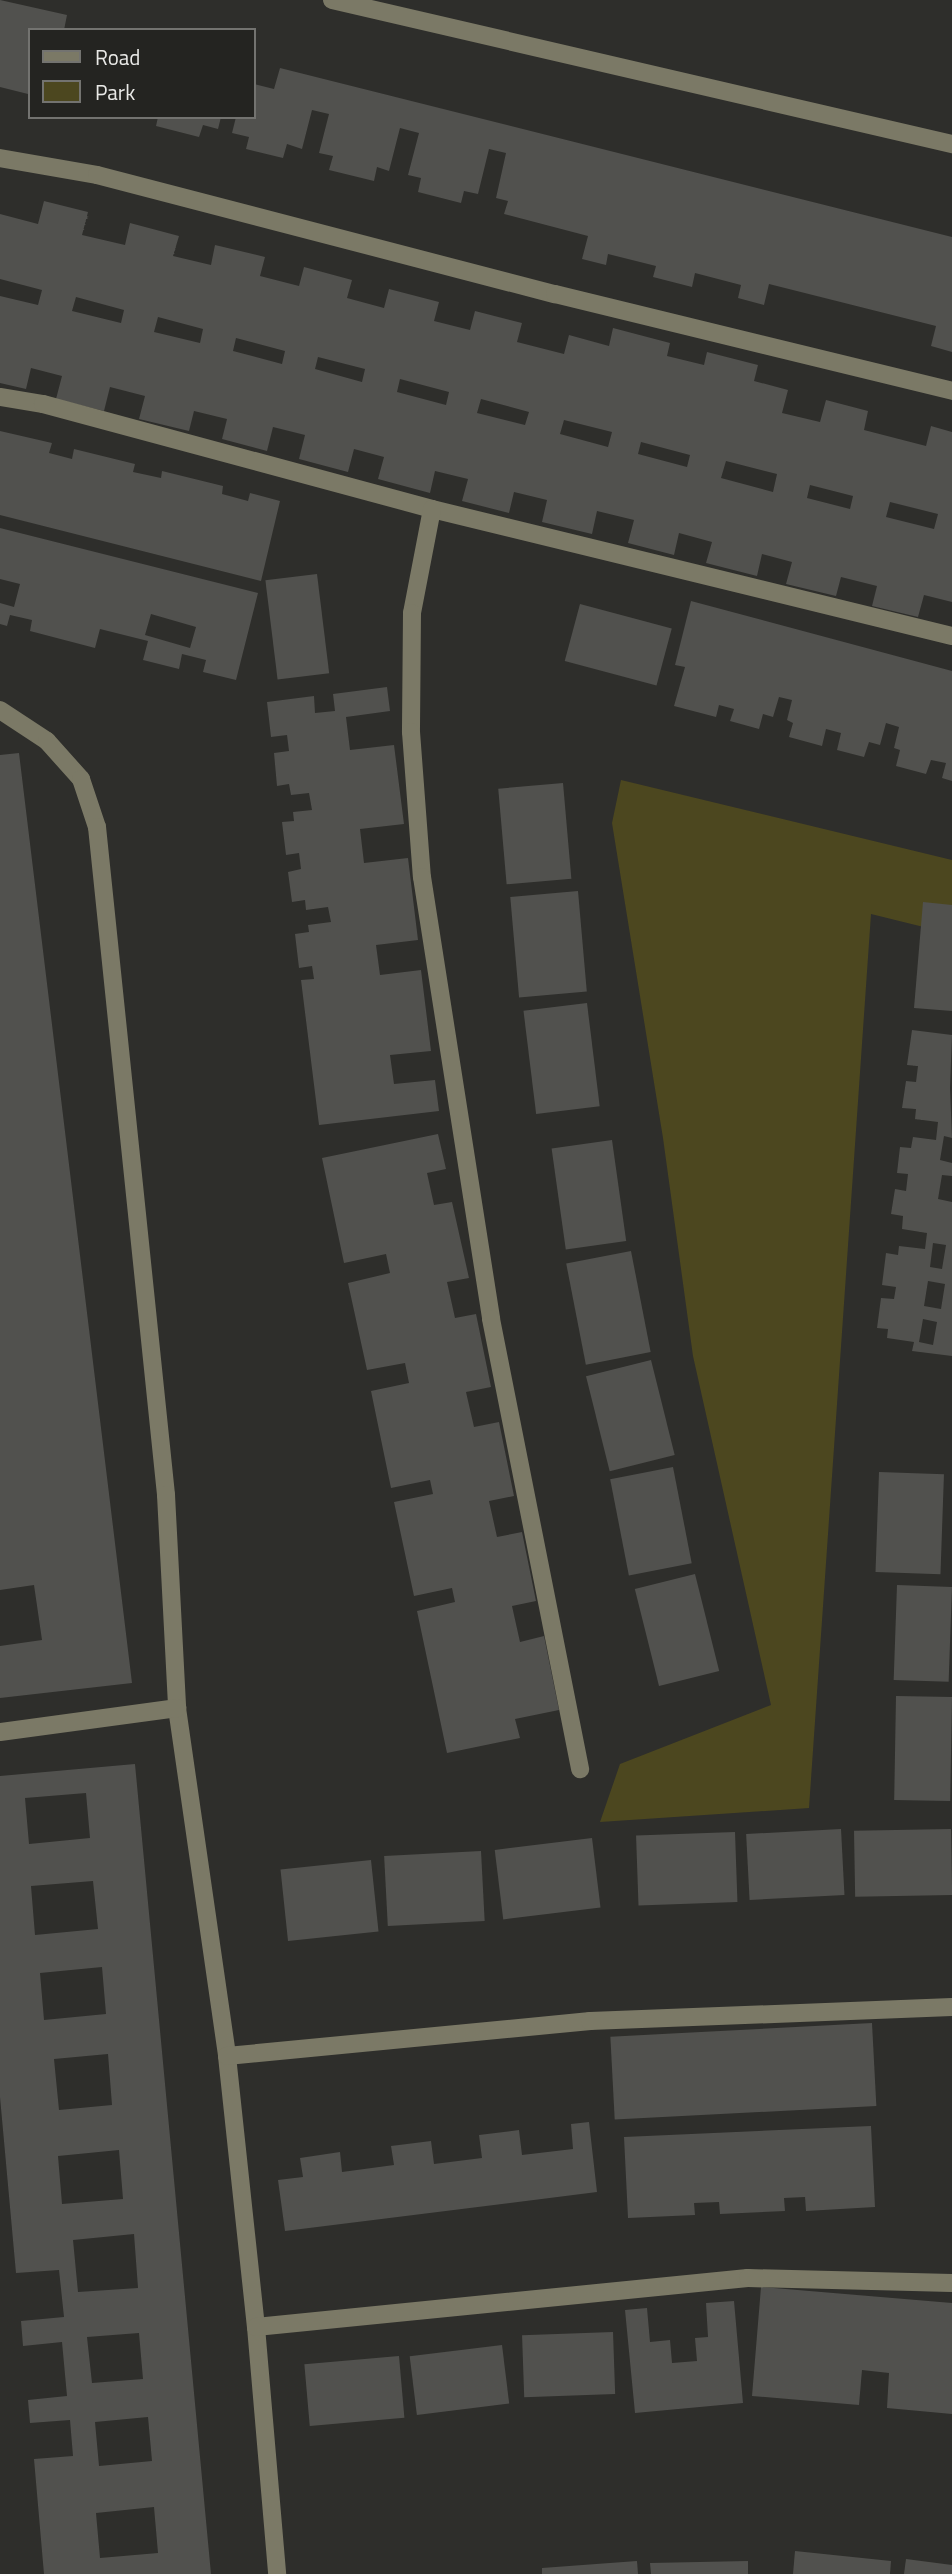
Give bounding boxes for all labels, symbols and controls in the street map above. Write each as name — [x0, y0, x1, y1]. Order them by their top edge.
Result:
legend — [28, 28, 256, 119]
text: Road — [95, 41, 140, 73]
text: Park — [95, 76, 135, 108]

